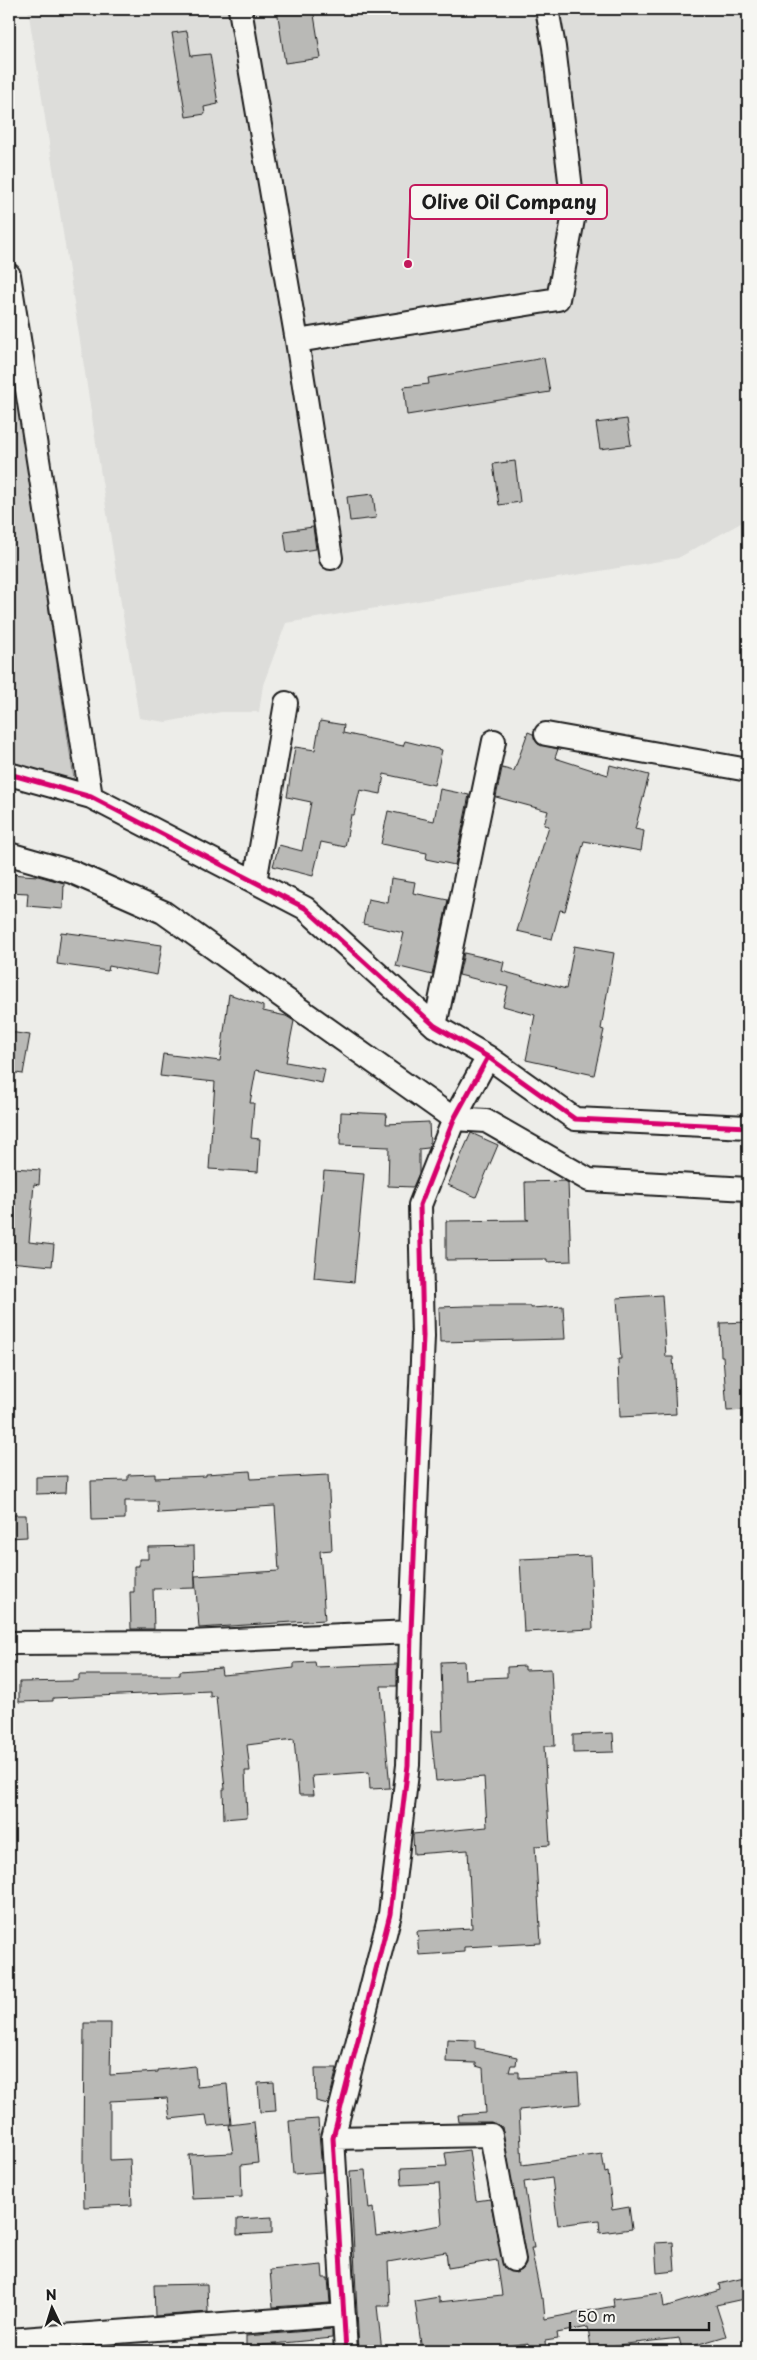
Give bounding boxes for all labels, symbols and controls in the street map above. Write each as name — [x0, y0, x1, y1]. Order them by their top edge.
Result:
callout: Olive Oil Company — [410, 185, 607, 219]
text: Olive Oil Company — [421, 187, 597, 215]
north arrow — [28, 2282, 78, 2332]
text: N — [45, 2284, 57, 2305]
scale bar — [570, 2300, 708, 2332]
text: 50 m — [577, 2304, 616, 2327]

